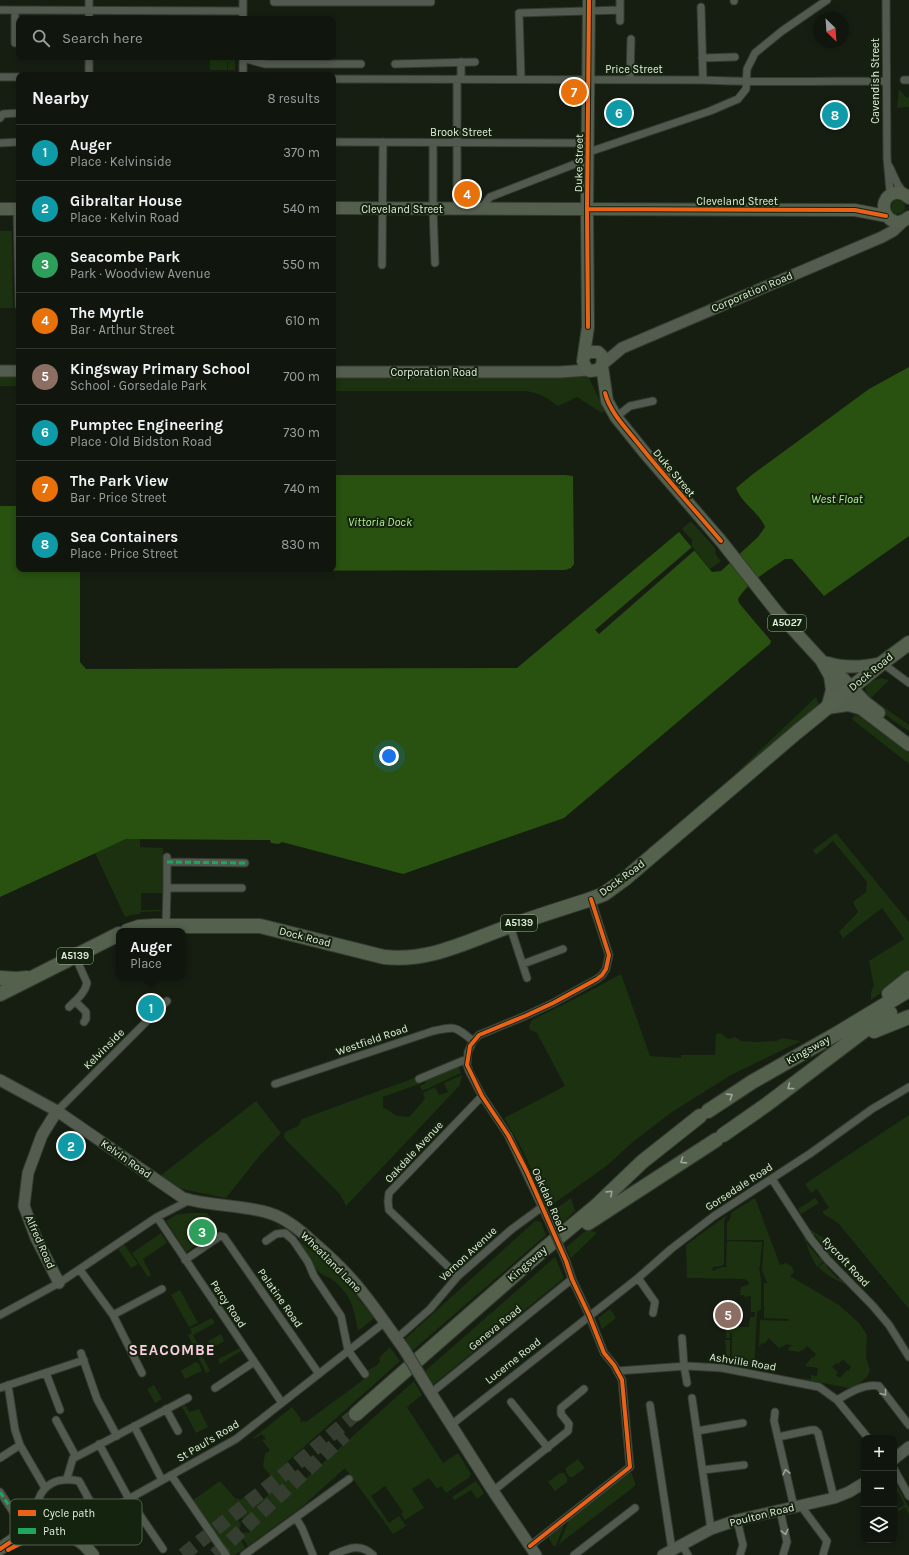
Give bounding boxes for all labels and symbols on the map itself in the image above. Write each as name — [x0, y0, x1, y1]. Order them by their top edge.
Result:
north arrow — [813, 12, 849, 48]
street label: Cavendish Street — [869, 38, 882, 124]
street label: Price Street — [605, 63, 663, 76]
pin: 7 — [561, 77, 587, 107]
pin: 6 — [606, 98, 632, 128]
pin: 8 — [822, 100, 848, 130]
street label: Brook Street — [430, 126, 492, 139]
street label: Duke Street — [572, 134, 586, 192]
pin: 4 — [454, 179, 480, 209]
street label: Cleveland Street — [696, 195, 778, 208]
street label: Cleveland Street — [361, 203, 443, 216]
street label: Corporation Road — [709, 269, 795, 315]
street label: Corporation Road — [390, 366, 478, 379]
street label: Duke Street — [650, 446, 698, 500]
water label: West Float — [811, 492, 864, 506]
water label: Vittoria Dock — [348, 515, 413, 529]
road number: A5027 — [768, 615, 806, 631]
street label: Dock Road — [846, 650, 896, 694]
your location — [379, 746, 399, 766]
street label: Dock Road — [597, 857, 647, 899]
road number: A5139 — [501, 915, 537, 931]
street label: Dock Road — [278, 924, 332, 950]
road number: A5139 — [57, 948, 93, 964]
pin: 1 — [138, 993, 164, 1023]
street label: Westfield Road — [334, 1022, 410, 1058]
street label: Kelvinside — [81, 1026, 127, 1072]
street label: Kingsway — [784, 1033, 832, 1067]
one-way arrow — [787, 1082, 794, 1089]
one-way arrow — [726, 1094, 733, 1101]
street label: Oakdale Avenue — [382, 1118, 446, 1185]
pin: 2 — [58, 1131, 84, 1161]
street label: Kelvin Road — [98, 1137, 154, 1181]
one-way arrow — [680, 1157, 687, 1164]
street label: Gorsedale Road — [703, 1160, 775, 1214]
street label: Oakdale Road — [529, 1166, 569, 1234]
one-way arrow — [606, 1190, 613, 1197]
street label: Alfred Road — [22, 1213, 58, 1271]
pin: 3 — [189, 1217, 215, 1247]
street label: Vernon Avenue — [437, 1224, 500, 1284]
street label: Wheatland Lane — [298, 1229, 364, 1295]
street label: Rycroft Road — [820, 1234, 872, 1290]
street label: Kingsway — [505, 1243, 549, 1285]
street label: Palatine Road — [255, 1266, 305, 1330]
street label: Percy Road — [207, 1278, 249, 1330]
pin: 5 — [715, 1300, 741, 1330]
street label: Geneva Road — [466, 1303, 524, 1353]
street label: Lucerne Road — [482, 1335, 544, 1387]
district label: SEACOMBE — [128, 1341, 216, 1359]
street label: Ashville Road — [709, 1350, 777, 1374]
one-way arrow — [879, 1388, 886, 1395]
street label: St Paul's Road — [174, 1417, 242, 1465]
one-way arrow — [783, 1469, 791, 1475]
legend — [10, 1499, 142, 1545]
street label: Poulton Road — [728, 1501, 796, 1529]
text: Cycle path — [43, 1507, 95, 1520]
text: Path — [43, 1525, 66, 1538]
one-way arrow — [780, 1529, 788, 1536]

